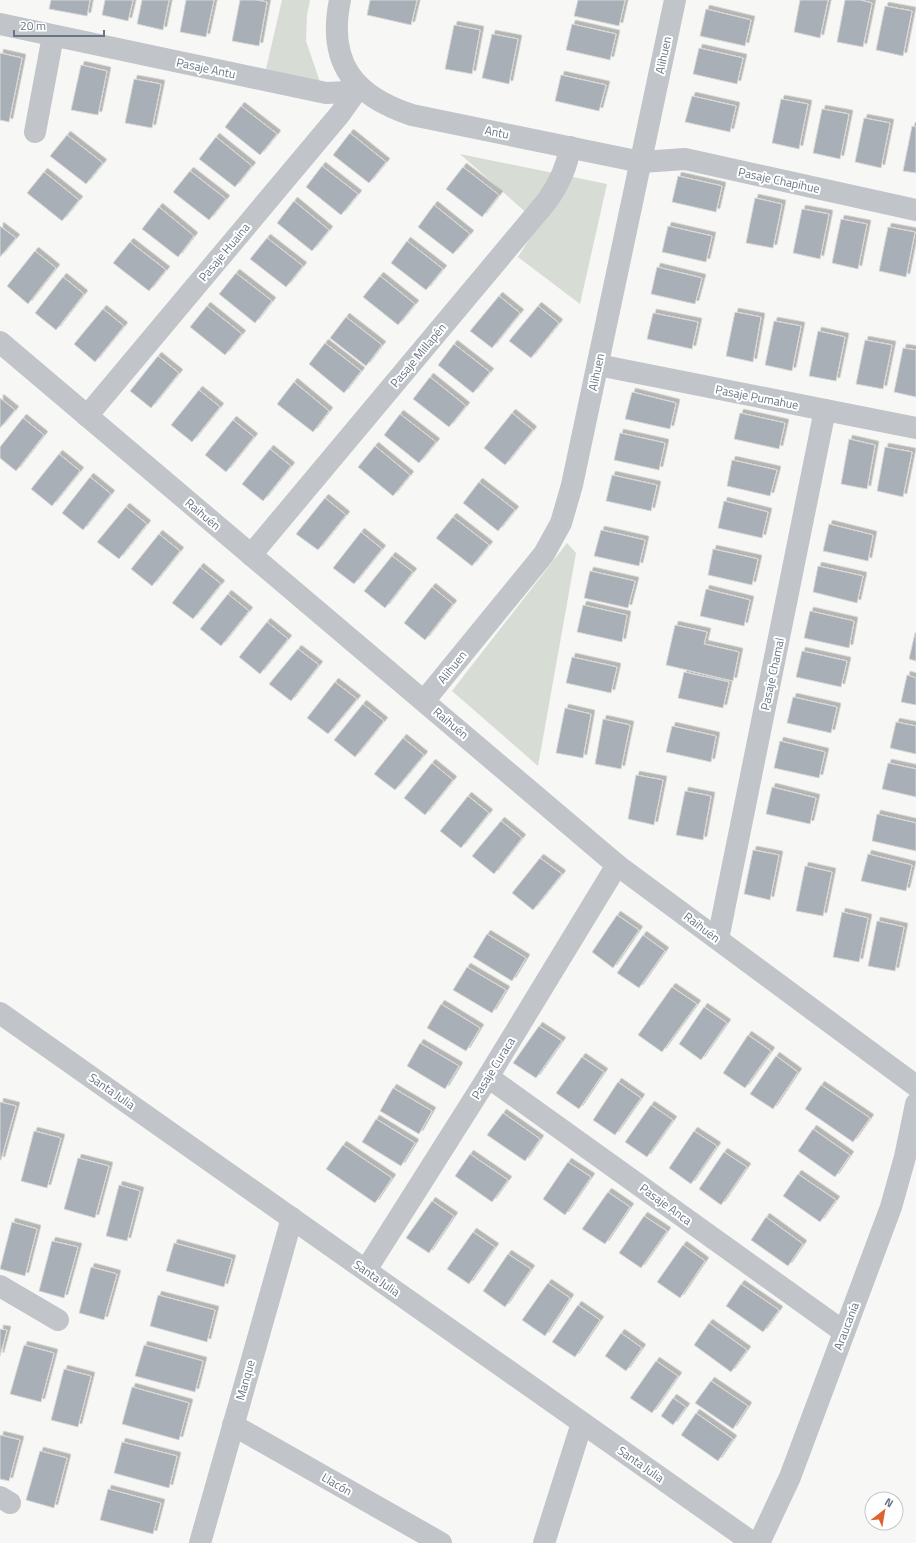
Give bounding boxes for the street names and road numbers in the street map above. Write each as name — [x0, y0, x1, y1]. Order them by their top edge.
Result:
street label: Alihuen — [650, 35, 676, 75]
street label: Pasaje Antu — [175, 52, 237, 84]
street label: Antu — [483, 120, 511, 144]
street label: Pasaje Chapihue — [737, 162, 821, 198]
street label: Pasaje Huaina — [194, 218, 254, 286]
street label: Pasaje Millapén — [385, 319, 451, 391]
street label: Alihuen — [583, 352, 609, 392]
street label: Pasaje Pumahue — [714, 380, 800, 414]
street label: Raihuén — [181, 493, 225, 535]
street label: Pasaje Chamal — [755, 636, 789, 712]
street label: Alihuen — [433, 646, 471, 688]
street label: Raihuén — [429, 702, 473, 744]
street label: Raihuén — [680, 907, 724, 947]
street label: Pasaje Curaca — [466, 1033, 520, 1103]
street label: Santa Julia — [85, 1068, 139, 1114]
street label: Pasaje Anca — [636, 1178, 696, 1230]
street label: Santa Julia — [350, 1255, 404, 1301]
street label: Araucanía — [828, 1299, 864, 1353]
street label: Manque — [230, 1358, 260, 1402]
street label: Santa Julia — [614, 1441, 668, 1487]
street label: Llacón — [318, 1468, 356, 1500]

